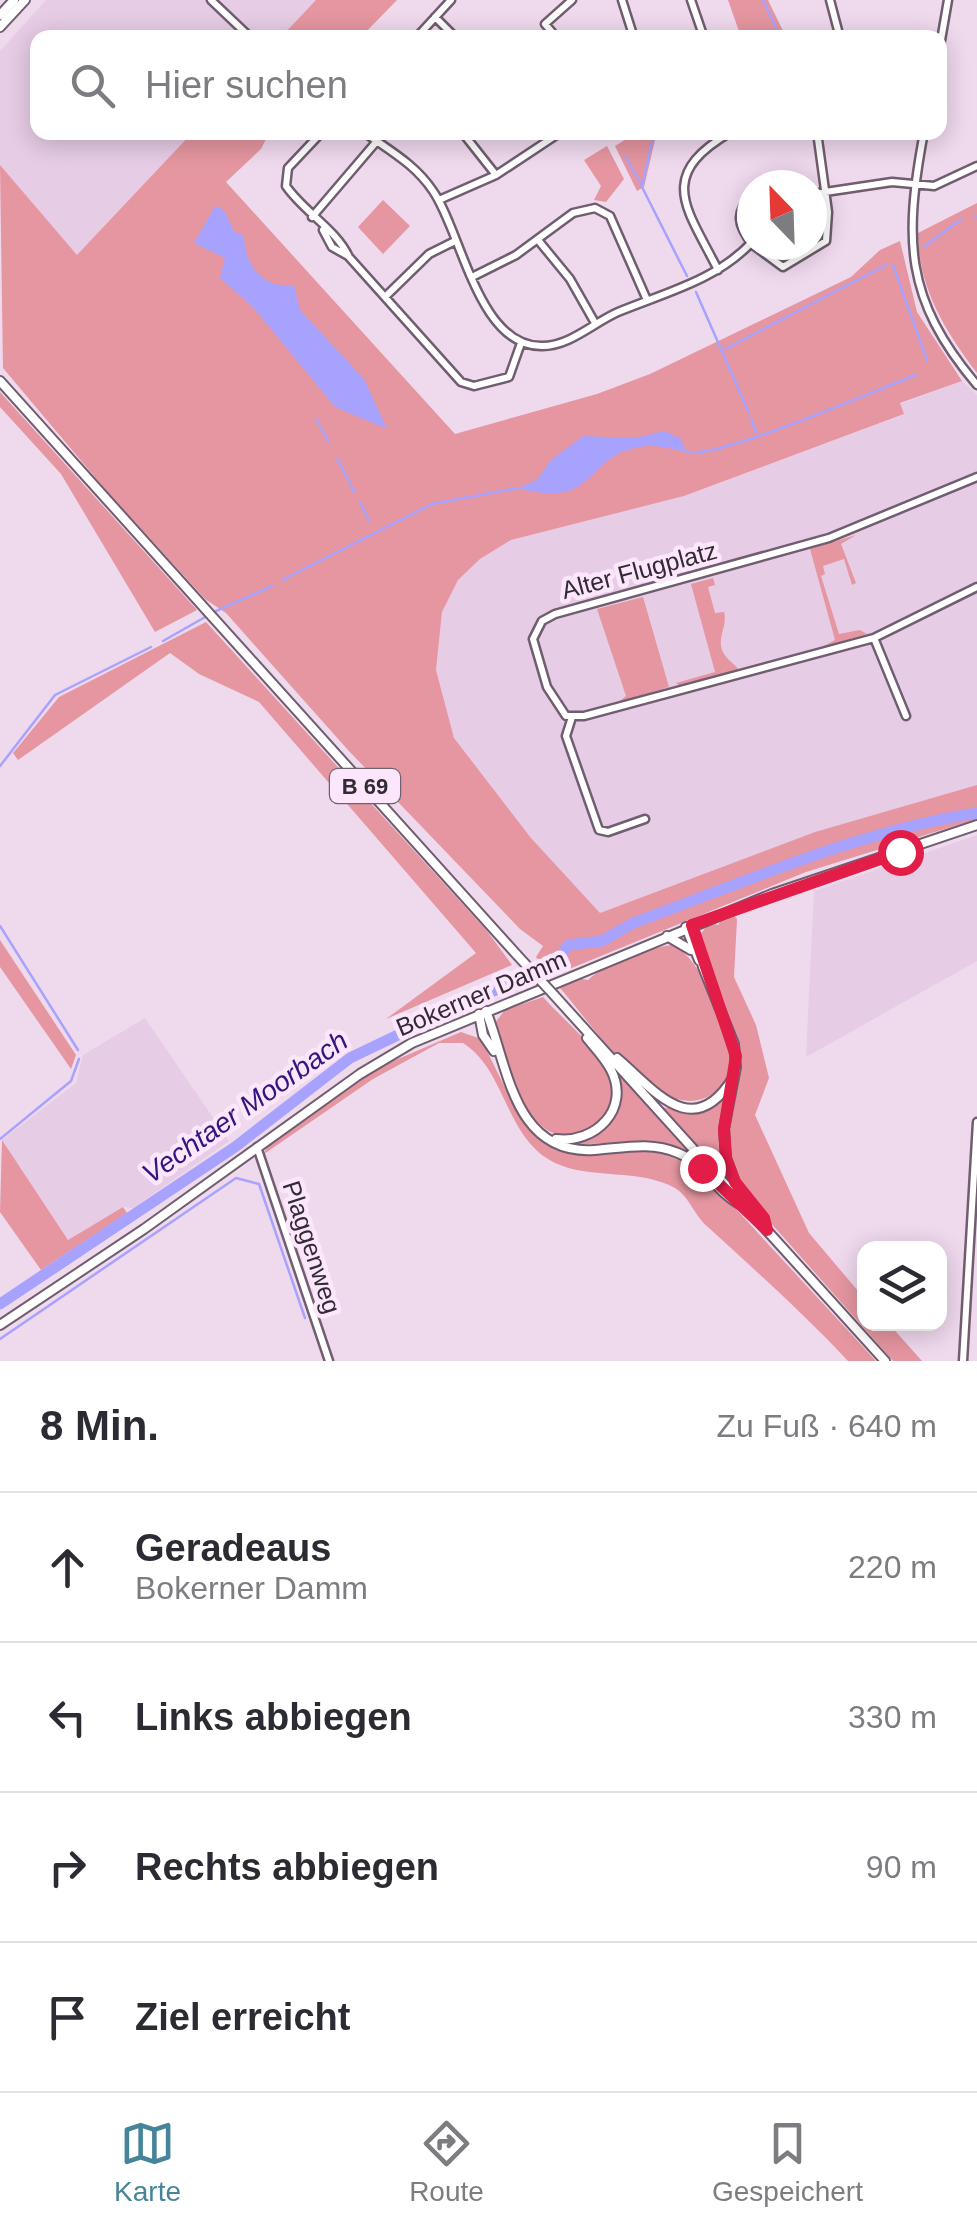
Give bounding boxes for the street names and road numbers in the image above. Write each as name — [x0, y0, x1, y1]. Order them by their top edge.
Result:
street label: Alter Flugplatz — [558, 536, 720, 604]
road number: B 69 — [330, 769, 400, 803]
street label: Bokerner Damm — [392, 945, 570, 1041]
street label: Plaggenweg — [277, 1177, 347, 1317]

